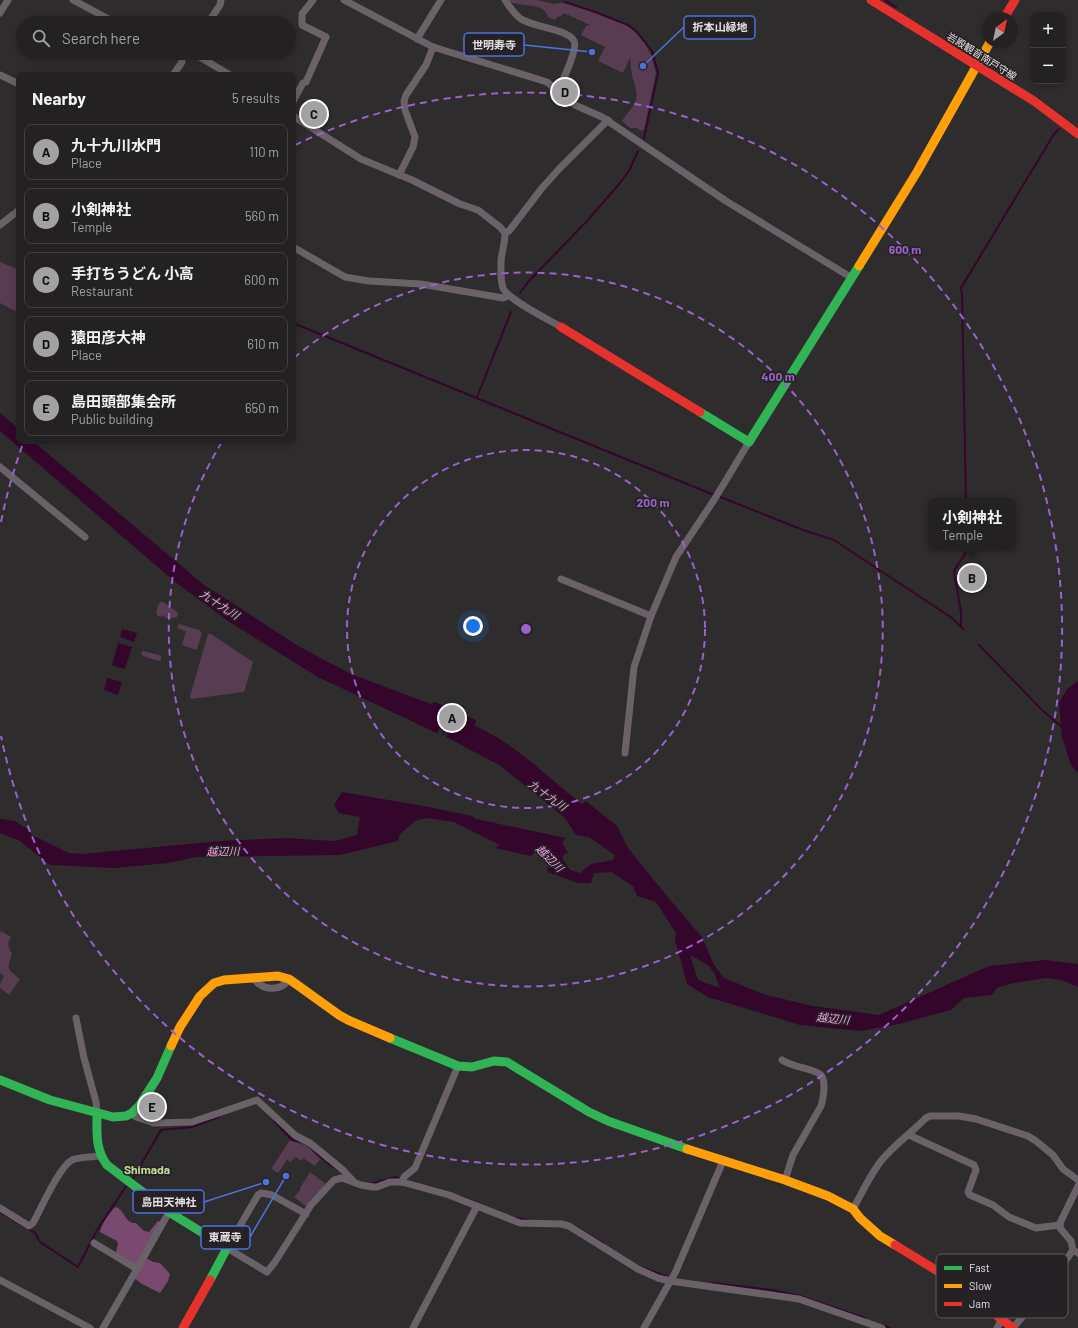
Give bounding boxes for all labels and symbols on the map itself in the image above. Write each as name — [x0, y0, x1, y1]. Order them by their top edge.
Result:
north arrow — [982, 12, 1018, 48]
callout: 折本山緑地 — [684, 16, 755, 39]
text: 折本山緑地 — [693, 20, 748, 33]
street label: 岩殿観音南戸守線 — [945, 30, 1019, 82]
callout: 世明寿寺 — [464, 33, 524, 56]
text: 世明寿寺 — [472, 38, 516, 51]
pin: D — [552, 77, 578, 107]
pin: C — [301, 99, 327, 129]
text: 600 m — [889, 242, 921, 256]
text: 400 m — [761, 369, 795, 383]
text: 200 m — [637, 495, 669, 509]
pin: B — [959, 563, 985, 593]
water label: 九十九川 — [198, 587, 243, 622]
your location — [463, 616, 483, 636]
centre of rings — [519, 622, 533, 636]
pin: A — [439, 703, 465, 733]
water label: 九十九川 — [526, 777, 570, 814]
water label: 越辺川 — [534, 842, 567, 875]
water label: 越辺川 — [206, 844, 241, 858]
water label: 越辺川 — [816, 1010, 851, 1026]
pin: E — [139, 1092, 165, 1122]
district label: Shimada — [124, 1162, 170, 1176]
callout: 島田天神社 — [133, 1190, 204, 1213]
text: 島田天神社 — [142, 1195, 197, 1208]
callout: 東蔵寺 — [201, 1226, 250, 1249]
text: 東蔵寺 — [209, 1230, 242, 1243]
legend — [936, 1254, 1068, 1318]
text: Fast — [969, 1261, 990, 1274]
text: Slow — [969, 1279, 992, 1292]
text: Jam — [969, 1297, 990, 1310]

